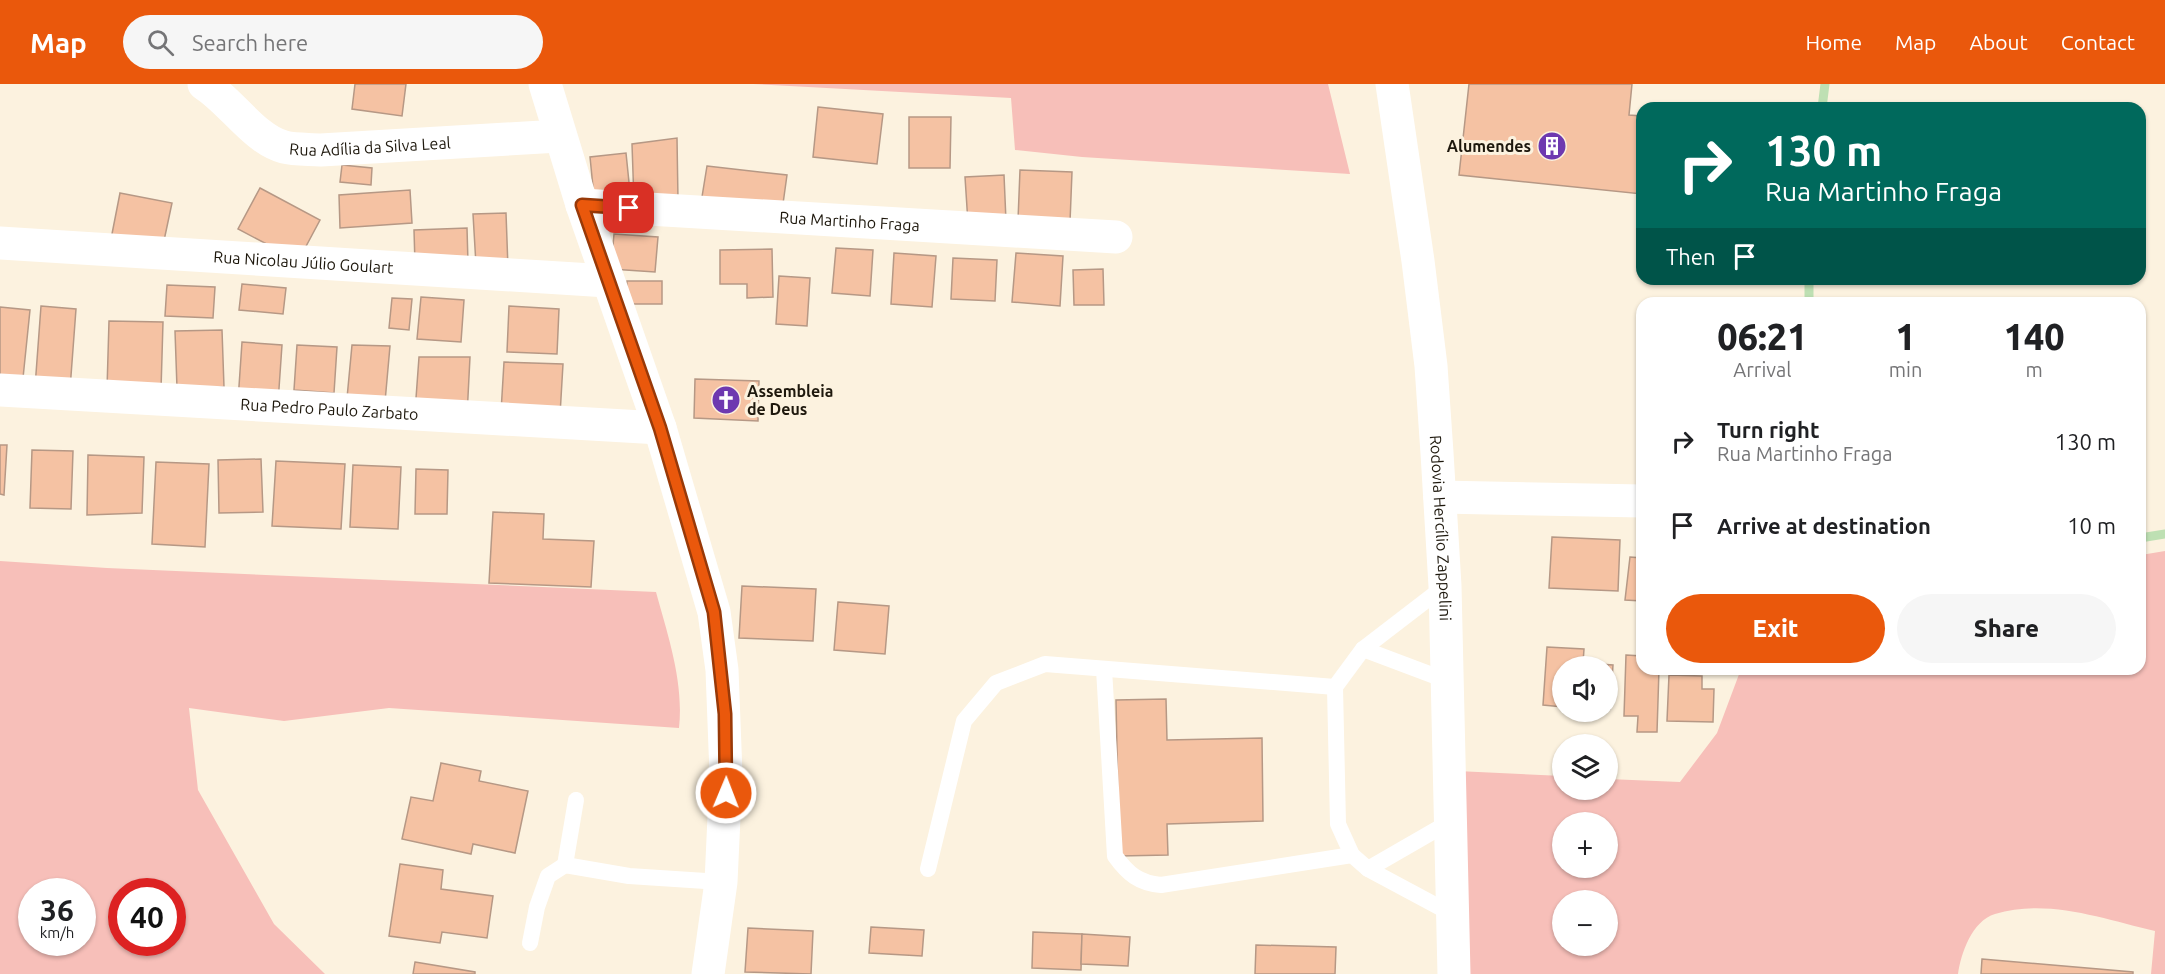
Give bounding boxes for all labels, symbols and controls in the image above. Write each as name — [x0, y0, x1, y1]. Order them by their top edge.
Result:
search box — [123, 15, 543, 69]
icon: search — [144, 26, 177, 59]
text: Map — [30, 27, 87, 58]
text: Search here — [192, 30, 308, 55]
text: Home — [1805, 30, 1862, 54]
text: Map — [1895, 30, 1936, 54]
text: About — [1969, 30, 2028, 54]
text: Contact — [2061, 30, 2135, 54]
icon: right — [1666, 126, 1744, 204]
text: 130 m — [1765, 127, 1882, 174]
building icon: Alumendes — [1536, 130, 1568, 162]
street label: Rua Adília da Silva Leal — [289, 133, 451, 159]
place label: Alumendes — [1447, 137, 1531, 155]
text: Rua Martinho Fraga — [1765, 176, 2002, 206]
pin — [603, 182, 654, 233]
icon: arrive — [612, 191, 645, 224]
street label: Rua Martinho Fraga — [779, 208, 920, 234]
icon: arrive — [1728, 240, 1761, 273]
text: Then — [1666, 244, 1716, 269]
street label: Rua Nicolau Júlio Goulart — [213, 247, 395, 277]
text: 06:21 — [1717, 316, 1807, 357]
text: 1 — [1895, 316, 1916, 357]
text: 140 — [2004, 316, 2065, 357]
text: Arrival — [1733, 358, 1792, 381]
text: min — [1889, 358, 1922, 381]
text: m — [2026, 358, 2043, 381]
place label: Assembleia de Deus — [747, 382, 833, 418]
church icon: Assembleia de Deus — [710, 384, 742, 416]
street label: Rua Pedro Paulo Zarbato — [240, 395, 419, 423]
text: Turn right — [1717, 417, 1819, 442]
icon: right — [1666, 425, 1699, 458]
text: 130 m — [2055, 429, 2116, 454]
street label: Rodovia Hercílio Zappelini — [1427, 434, 1455, 621]
text: Rua Martinho Fraga — [1717, 442, 1893, 465]
icon: arrive — [1666, 509, 1699, 542]
text: Arrive at destination — [1717, 513, 1931, 538]
text: 10 m — [2067, 513, 2116, 538]
button: Exit — [1666, 594, 1885, 663]
button: Share — [1897, 594, 2116, 663]
map controls — [1552, 656, 1618, 956]
button: sound — [1552, 656, 1618, 722]
button: layers — [1552, 734, 1618, 800]
position arrow — [694, 761, 758, 825]
button: + — [1552, 812, 1618, 878]
speed limit sign: 40 — [108, 878, 186, 956]
button: − — [1552, 890, 1618, 956]
text: 36 — [40, 893, 74, 927]
text: km/h — [40, 924, 74, 941]

